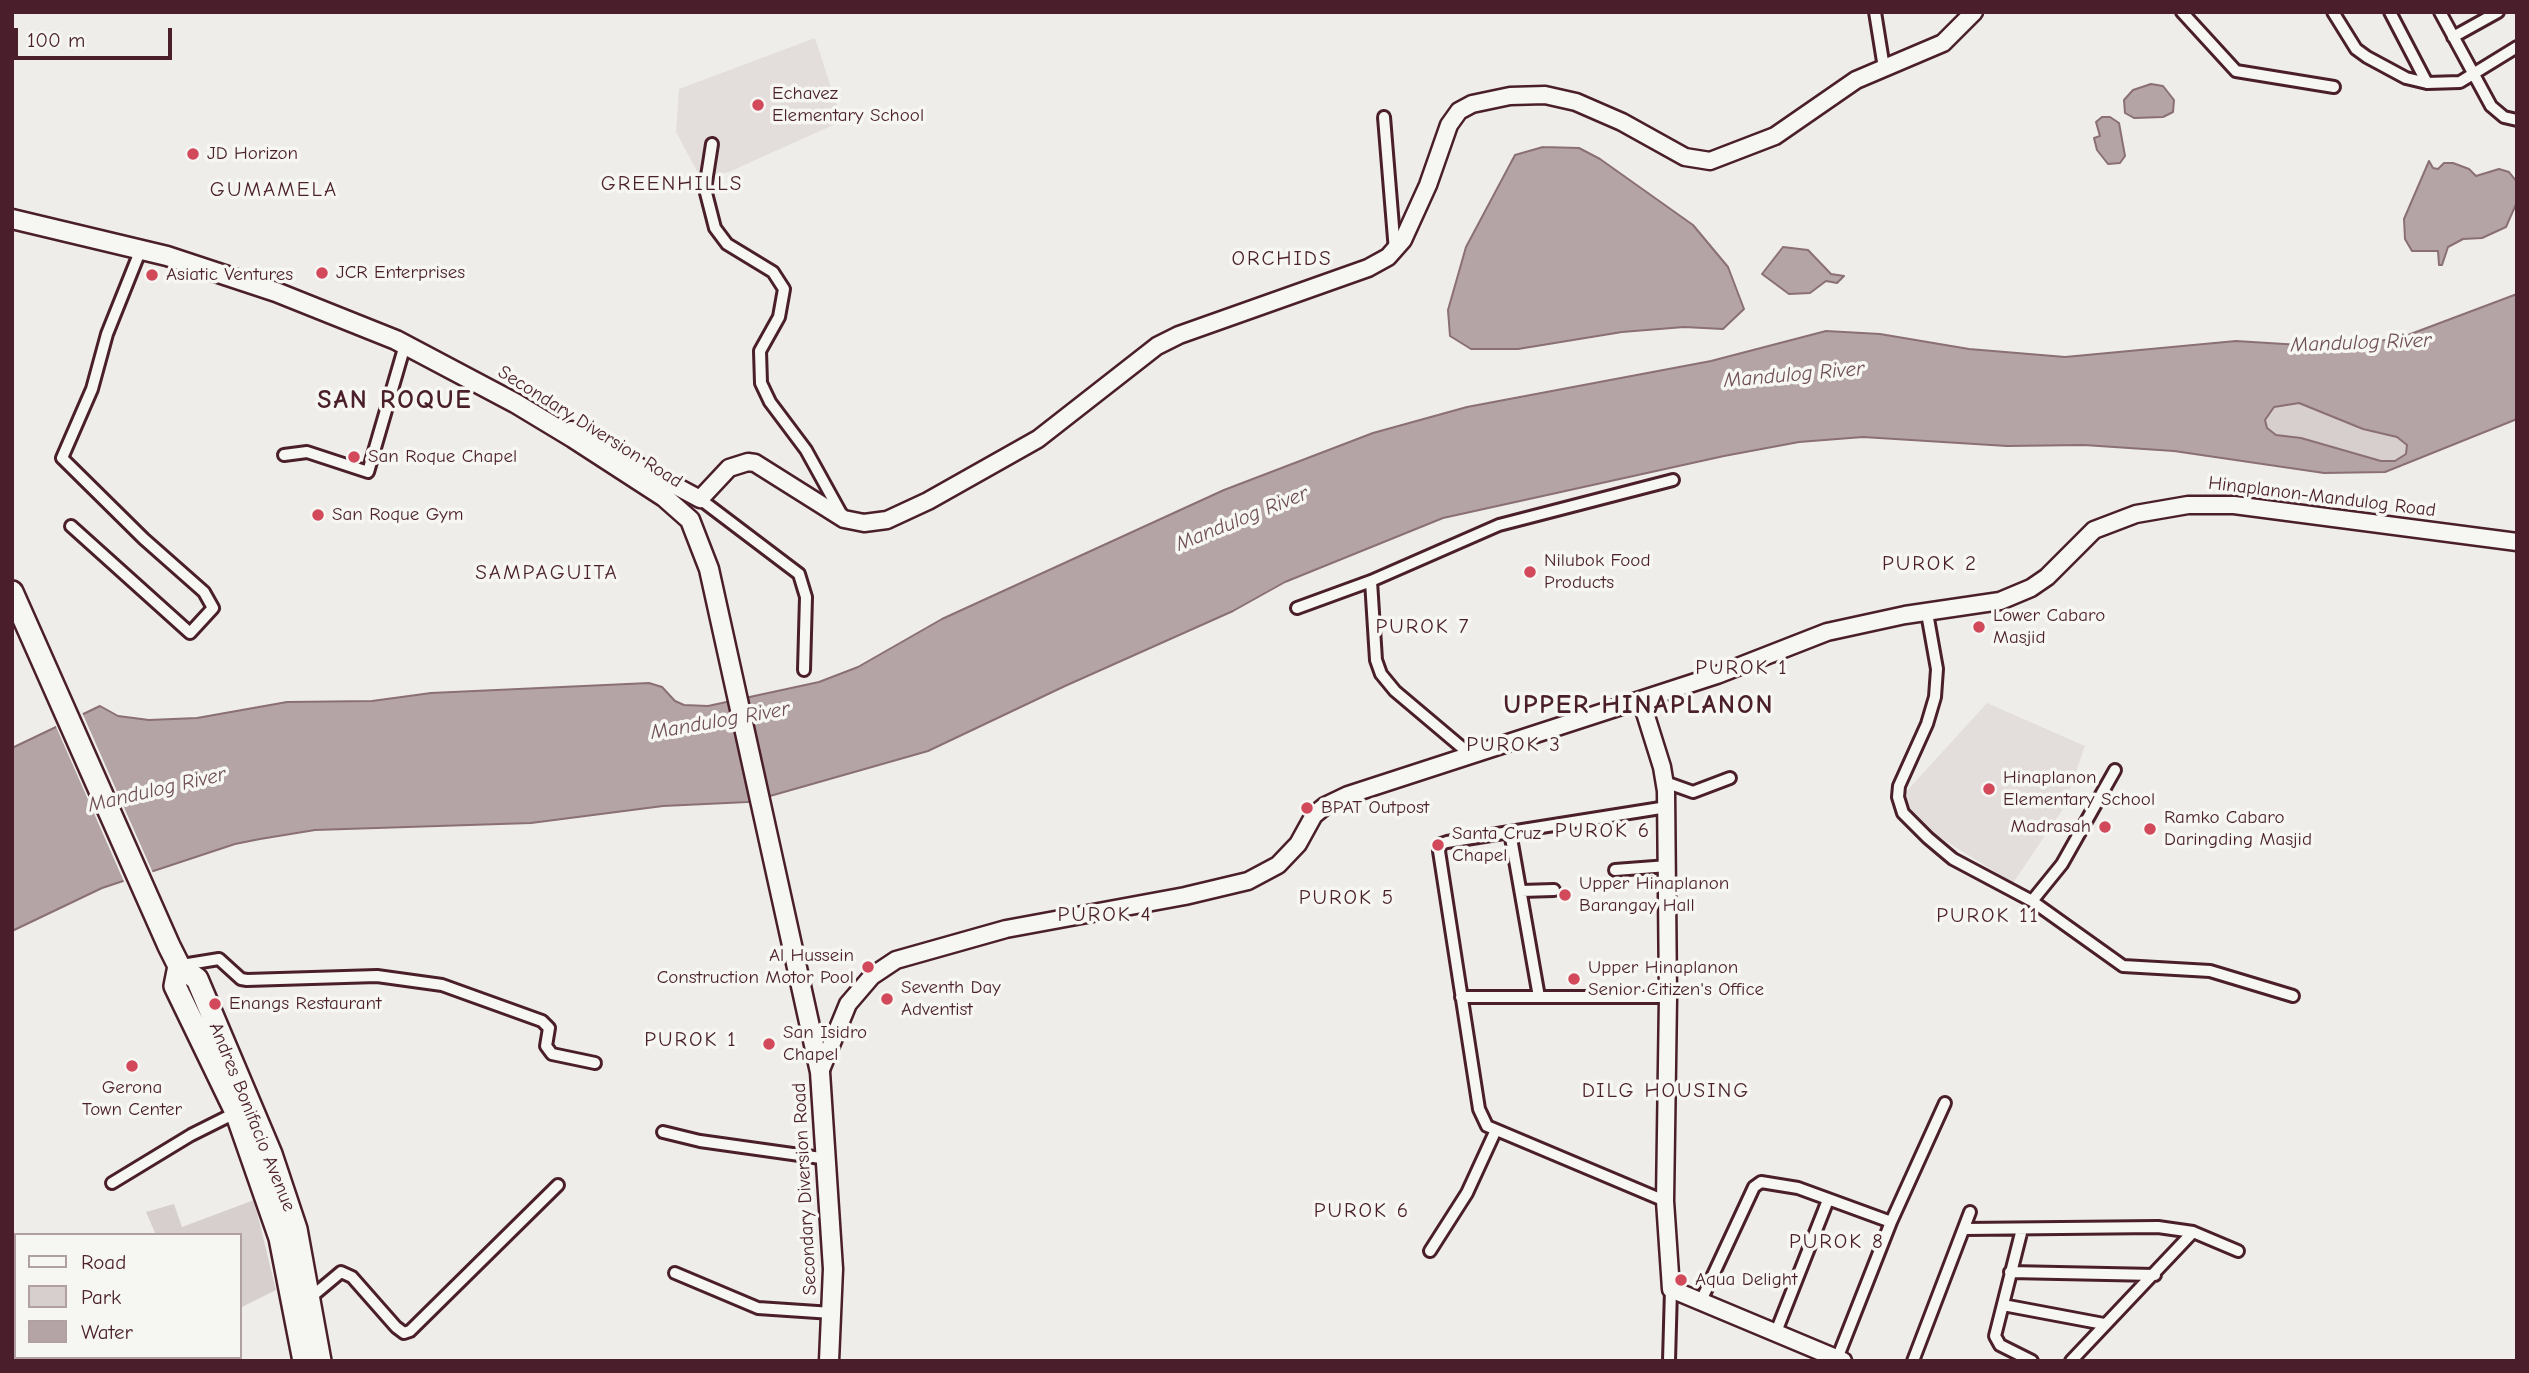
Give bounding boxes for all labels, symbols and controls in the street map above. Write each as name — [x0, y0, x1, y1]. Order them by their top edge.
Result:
scale bar — [18, 14, 175, 58]
text: 100 m — [27, 28, 85, 52]
place label: Echavez Elementary School — [772, 83, 924, 127]
marker: Echavez Elementary School — [750, 97, 766, 113]
place label: JD Horizon — [207, 143, 298, 165]
marker: JD Horizon — [185, 146, 201, 162]
district label: GREENHILLS — [602, 171, 742, 197]
district label: GUMAMELA — [211, 177, 337, 203]
district label: ORCHIDS — [1232, 246, 1332, 272]
place label: JCR Enterprises — [336, 262, 465, 284]
place label: Asiatic Ventures — [166, 264, 293, 286]
marker: JCR Enterprises — [314, 265, 330, 281]
marker: Asiatic Ventures — [144, 267, 160, 283]
water label: Mandulog River — [2290, 328, 2432, 358]
water label: Mandulog River — [1723, 356, 1865, 394]
street label: Secondary Diversion Road — [494, 361, 686, 493]
district label: SAN ROQUE — [318, 385, 472, 417]
place label: San Roque Chapel — [368, 446, 517, 468]
marker: San Roque Chapel — [346, 449, 362, 465]
street label: Hinaplanon-Mandulog Road — [2207, 472, 2437, 522]
water label: Mandulog River — [1172, 481, 1312, 557]
place label: San Roque Gym — [332, 504, 463, 526]
marker: San Roque Gym — [310, 507, 326, 523]
place label: Nilubok Food Products — [1544, 550, 1650, 594]
district label: PUROK 2 — [1883, 551, 1977, 577]
district label: SAMPAGUITA — [476, 560, 618, 586]
marker: Nilubok Food Products — [1522, 564, 1538, 580]
place label: Lower Cabaro Masjid — [1993, 605, 2105, 649]
district label: PUROK 7 — [1376, 614, 1470, 640]
marker: Lower Cabaro Masjid — [1971, 619, 1987, 635]
district label: PUROK 1 — [1696, 655, 1788, 681]
district label: UPPER HINAPLANON — [1506, 690, 1772, 722]
water label: Mandulog River — [648, 696, 792, 746]
district label: PUROK 3 — [1467, 732, 1561, 758]
water label: Mandulog River — [86, 762, 228, 818]
place label: Hinaplanon Elementary School — [2003, 767, 2155, 811]
marker: Hinaplanon Elementary School — [1981, 781, 1997, 797]
place label: BPAT Outpost — [1321, 797, 1429, 819]
marker: BPAT Outpost — [1299, 800, 1315, 816]
place label: Ramko Cabaro Daringding Masjid — [2164, 807, 2312, 851]
place label: Madrasah — [2010, 816, 2091, 838]
district label: PUROK 6 — [1556, 818, 1650, 844]
marker: Madrasah — [2097, 819, 2113, 835]
marker: Ramko Cabaro Daringding Masjid — [2142, 821, 2158, 837]
place label: Santa Cruz Chapel — [1452, 823, 1541, 867]
marker: Santa Cruz Chapel — [1430, 837, 1446, 853]
place label: Upper Hinaplanon Barangay Hall — [1579, 873, 1729, 917]
district label: PUROK 5 — [1300, 885, 1394, 911]
marker: Upper Hinaplanon Barangay Hall — [1557, 887, 1573, 903]
district label: PUROK 4 — [1058, 902, 1152, 928]
district label: PUROK 11 — [1937, 903, 2039, 929]
place label: Al Hussein Construction Motor Pool — [657, 945, 854, 989]
place label: Upper Hinaplanon Senior Citizen's Office — [1588, 957, 1764, 1001]
marker: Al Hussein Construction Motor Pool — [860, 959, 876, 975]
marker: Upper Hinaplanon Senior Citizen's Office — [1566, 971, 1582, 987]
place label: Seventh Day Adventist — [901, 977, 1001, 1021]
marker: Seventh Day Adventist — [879, 991, 895, 1007]
place label: Enangs Restaurant — [229, 993, 381, 1015]
marker: Enangs Restaurant — [207, 996, 223, 1012]
street label: Andres Bonifacio Avenue — [204, 1019, 300, 1215]
place label: San Isidro Chapel — [783, 1022, 867, 1066]
district label: PUROK 1 — [645, 1027, 737, 1053]
marker: San Isidro Chapel — [761, 1036, 777, 1052]
marker: Gerona Town Center — [124, 1058, 140, 1074]
place label: Gerona Town Center — [82, 1077, 182, 1121]
district label: DILG HOUSING — [1583, 1078, 1749, 1104]
street label: Secondary Diversion Road — [788, 1082, 822, 1296]
district label: PUROK 6 — [1315, 1198, 1409, 1224]
district label: PUROK 8 — [1790, 1229, 1884, 1255]
legend — [14, 1233, 242, 1359]
text: Road — [81, 1250, 126, 1274]
place label: Aqua Delight — [1695, 1269, 1797, 1291]
marker: Aqua Delight — [1673, 1272, 1689, 1288]
text: Park — [81, 1285, 121, 1309]
text: Water — [81, 1320, 133, 1344]

